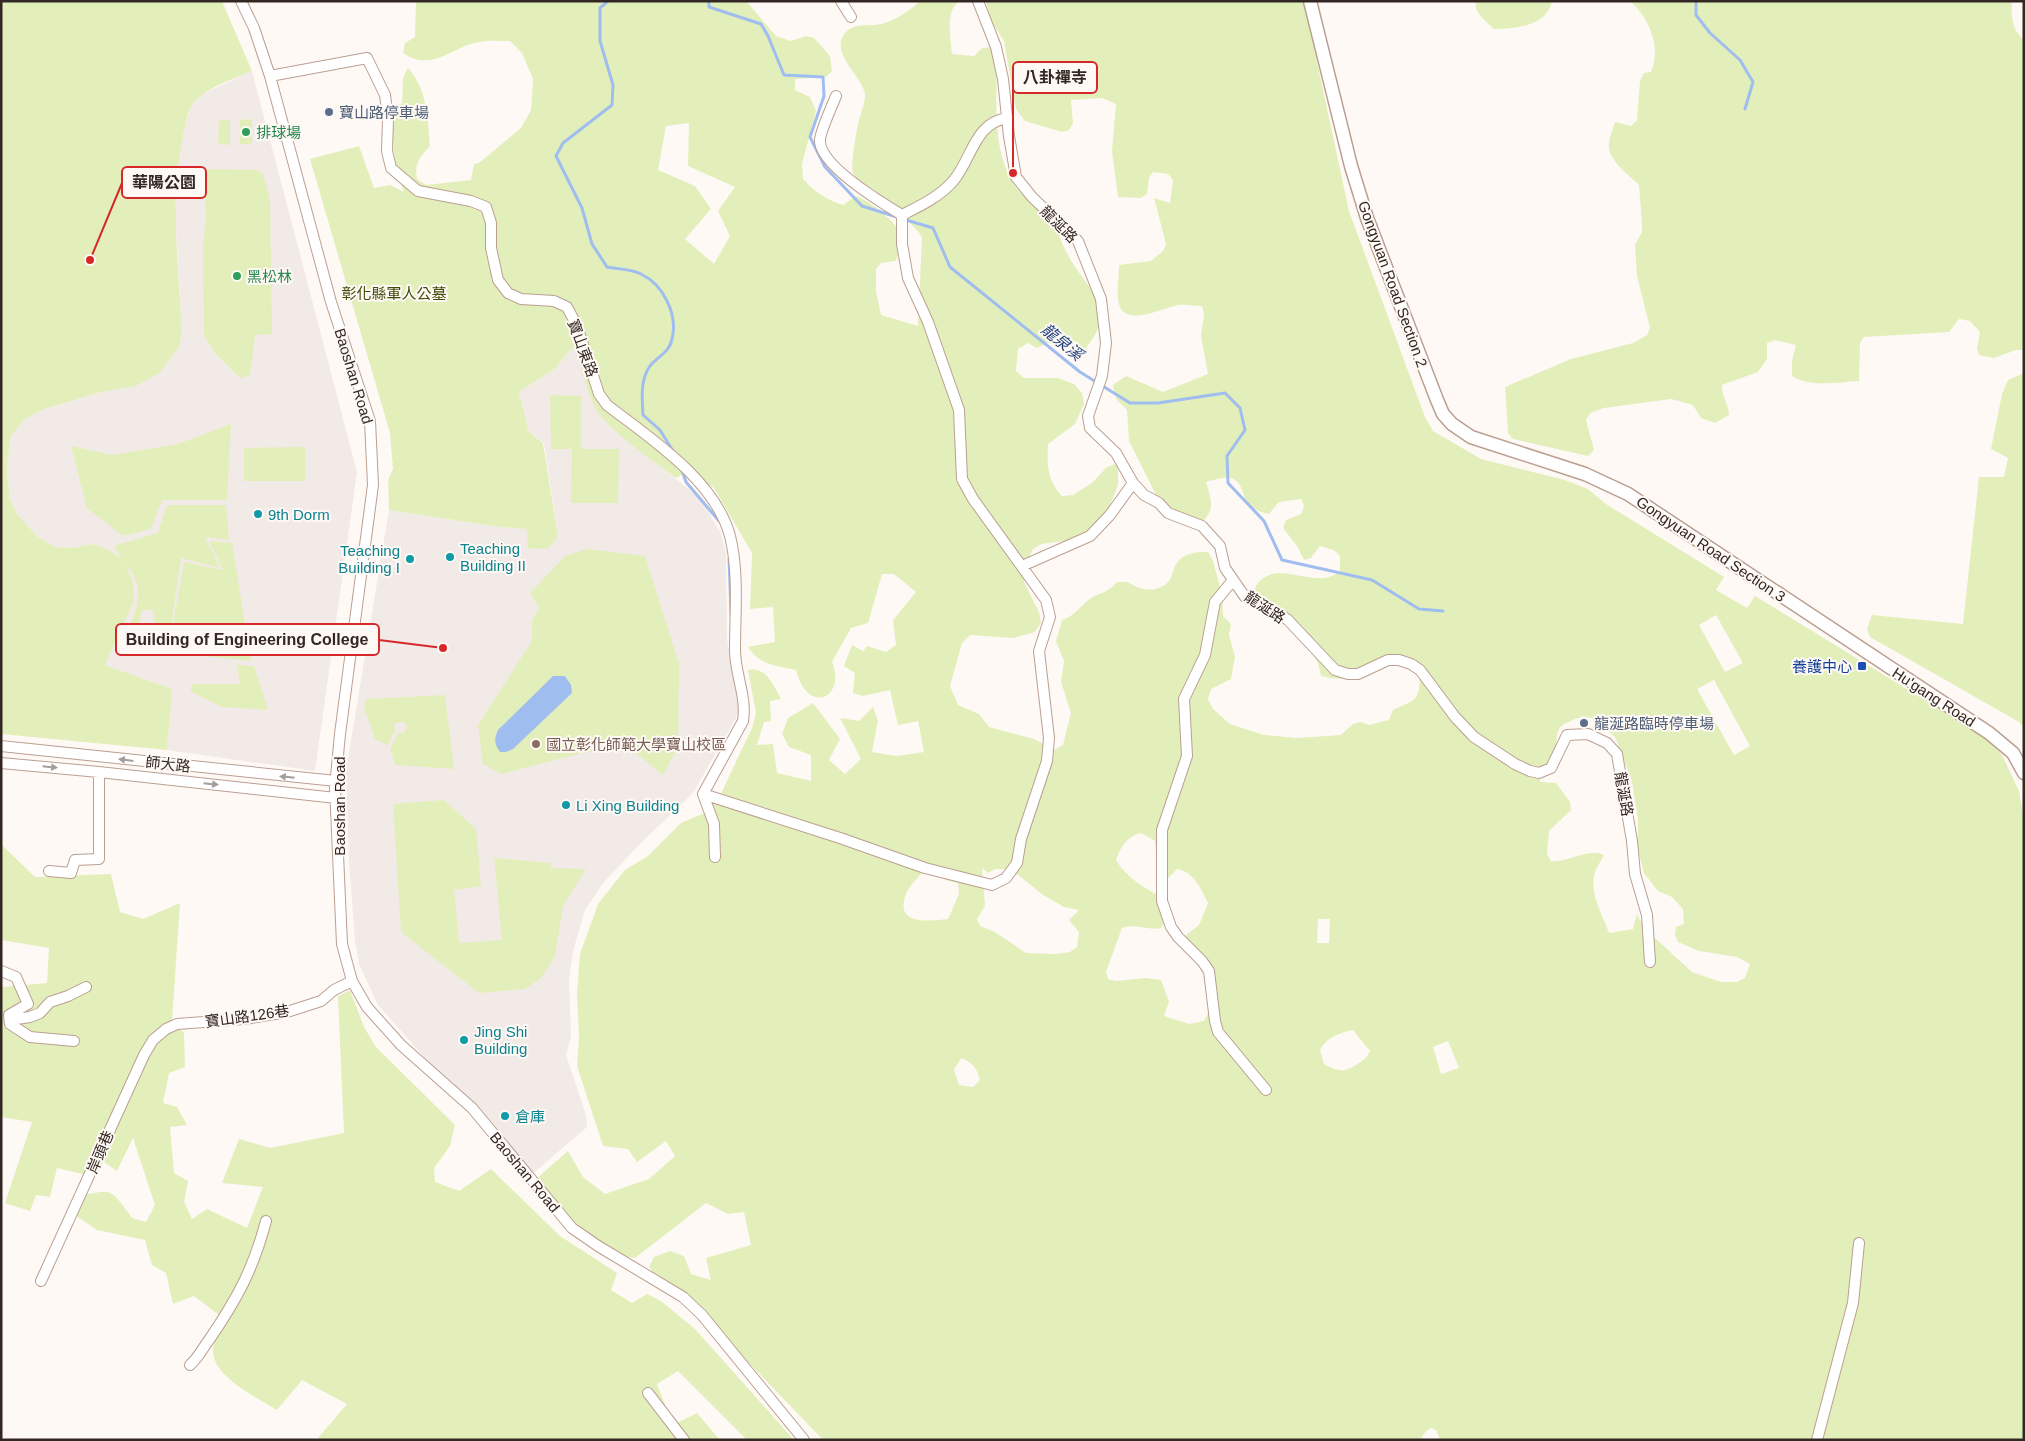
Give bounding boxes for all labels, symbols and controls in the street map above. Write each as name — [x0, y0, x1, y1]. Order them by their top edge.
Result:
callout: 八卦禪寺 — [1013, 62, 1097, 93]
text: 八卦禪寺 — [1023, 69, 1087, 86]
place label: 寶山路停車場 — [339, 104, 429, 121]
marker: 寶山路停車場 — [323, 106, 335, 118]
place label: 排球場 — [256, 124, 301, 141]
marker: 排球場 — [240, 126, 252, 138]
callout: 華陽公園 — [122, 167, 206, 198]
text: 華陽公園 — [132, 174, 196, 191]
street label: Gongyuan Road Section 2 — [1355, 198, 1431, 370]
street label: 龍涎路 — [1037, 202, 1081, 246]
place label: 黑松林 — [247, 268, 292, 285]
marker: 黑松林 — [231, 270, 243, 282]
park label: 彰化縣軍人公墓 — [341, 285, 447, 302]
street label: 寶山東路 — [565, 317, 601, 379]
water label: 龍泉溪 — [1038, 320, 1088, 365]
street label: Baoshan Road — [331, 326, 377, 426]
street label: Gongyuan Road Section 3 — [1633, 493, 1789, 605]
place label: 9th Dorm — [268, 506, 330, 523]
marker: 9th Dorm — [252, 508, 264, 520]
place label: Teaching Building II — [460, 540, 526, 574]
place label: Teaching Building I — [338, 542, 400, 576]
marker: Teaching Building II — [444, 551, 456, 563]
marker: Teaching Building I — [404, 553, 416, 565]
street label: 龍涎路 — [1241, 588, 1289, 626]
callout: Building of Engineering College — [116, 624, 379, 655]
text: Building of Engineering College — [126, 631, 368, 648]
place label: 養護中心 — [1792, 658, 1852, 675]
marker: 養護中心 — [1856, 660, 1868, 672]
street label: Hu'gang Road — [1889, 664, 1979, 730]
place label: 龍涎路臨時停車場 — [1594, 715, 1714, 732]
marker: 龍涎路臨時停車場 — [1578, 717, 1590, 729]
place label: 國立彰化師範大學寶山校區 — [546, 736, 726, 753]
marker: 國立彰化師範大學寶山校區 — [530, 738, 542, 750]
street label: 師大路 — [145, 753, 191, 775]
one-way arrow — [117, 756, 133, 764]
street label: Baoshan Road — [331, 756, 348, 856]
one-way arrow — [42, 763, 58, 771]
street label: 龍涎路 — [1612, 770, 1636, 818]
one-way arrow — [279, 772, 295, 780]
one-way arrow — [204, 780, 220, 788]
place label: Li Xing Building — [576, 797, 679, 814]
marker: Li Xing Building — [560, 799, 572, 811]
street label: 寶山路126巷 — [204, 1002, 290, 1030]
place label: Jing Shi Building — [474, 1023, 527, 1057]
marker: Jing Shi Building — [458, 1034, 470, 1046]
place label: 倉庫 — [515, 1108, 545, 1125]
marker: 倉庫 — [499, 1110, 511, 1122]
street label: 岸頭巷 — [83, 1128, 117, 1176]
street label: Baoshan Road — [487, 1129, 563, 1215]

